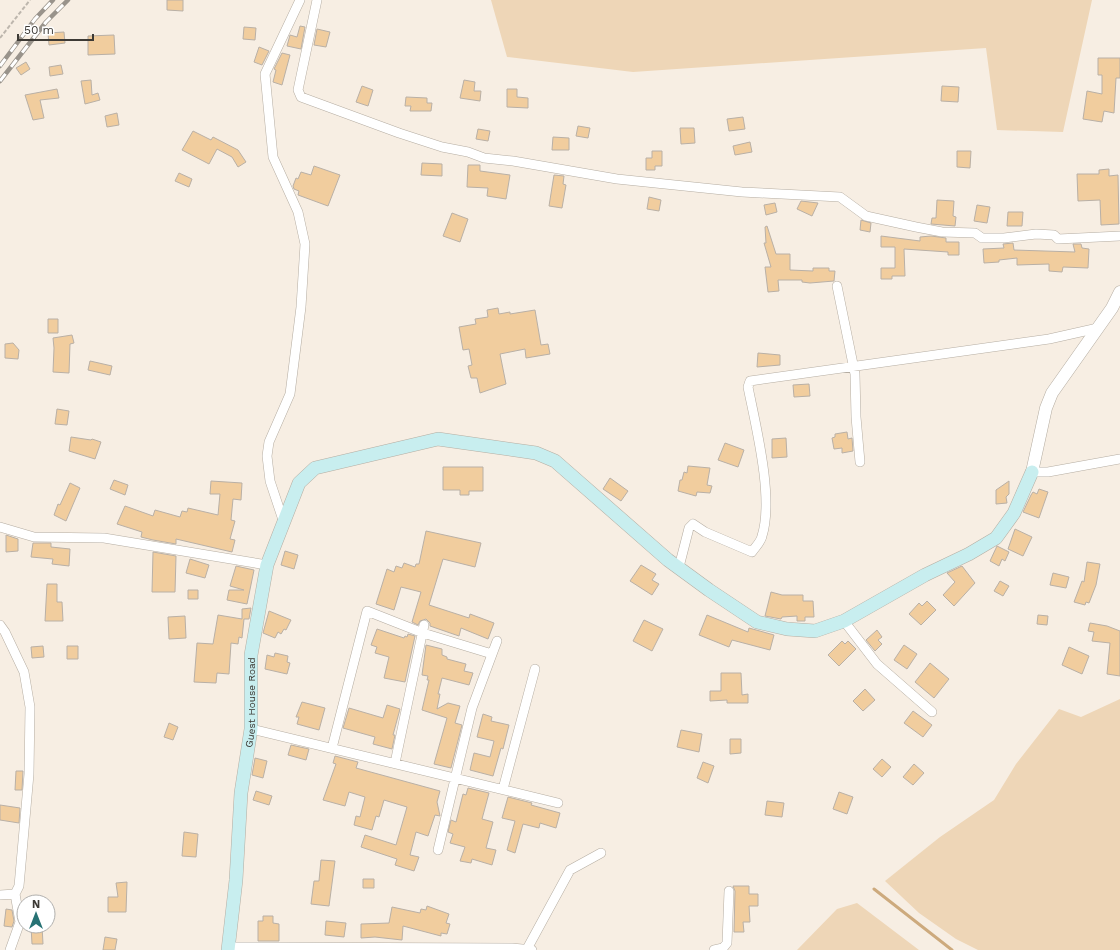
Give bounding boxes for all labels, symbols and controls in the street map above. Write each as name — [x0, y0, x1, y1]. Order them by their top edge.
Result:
scale bar — [18, 16, 93, 42]
text: 50 m — [24, 23, 54, 37]
street label: Guest House Road — [243, 657, 257, 748]
north arrow — [16, 894, 56, 934]
text: N — [32, 898, 40, 911]

